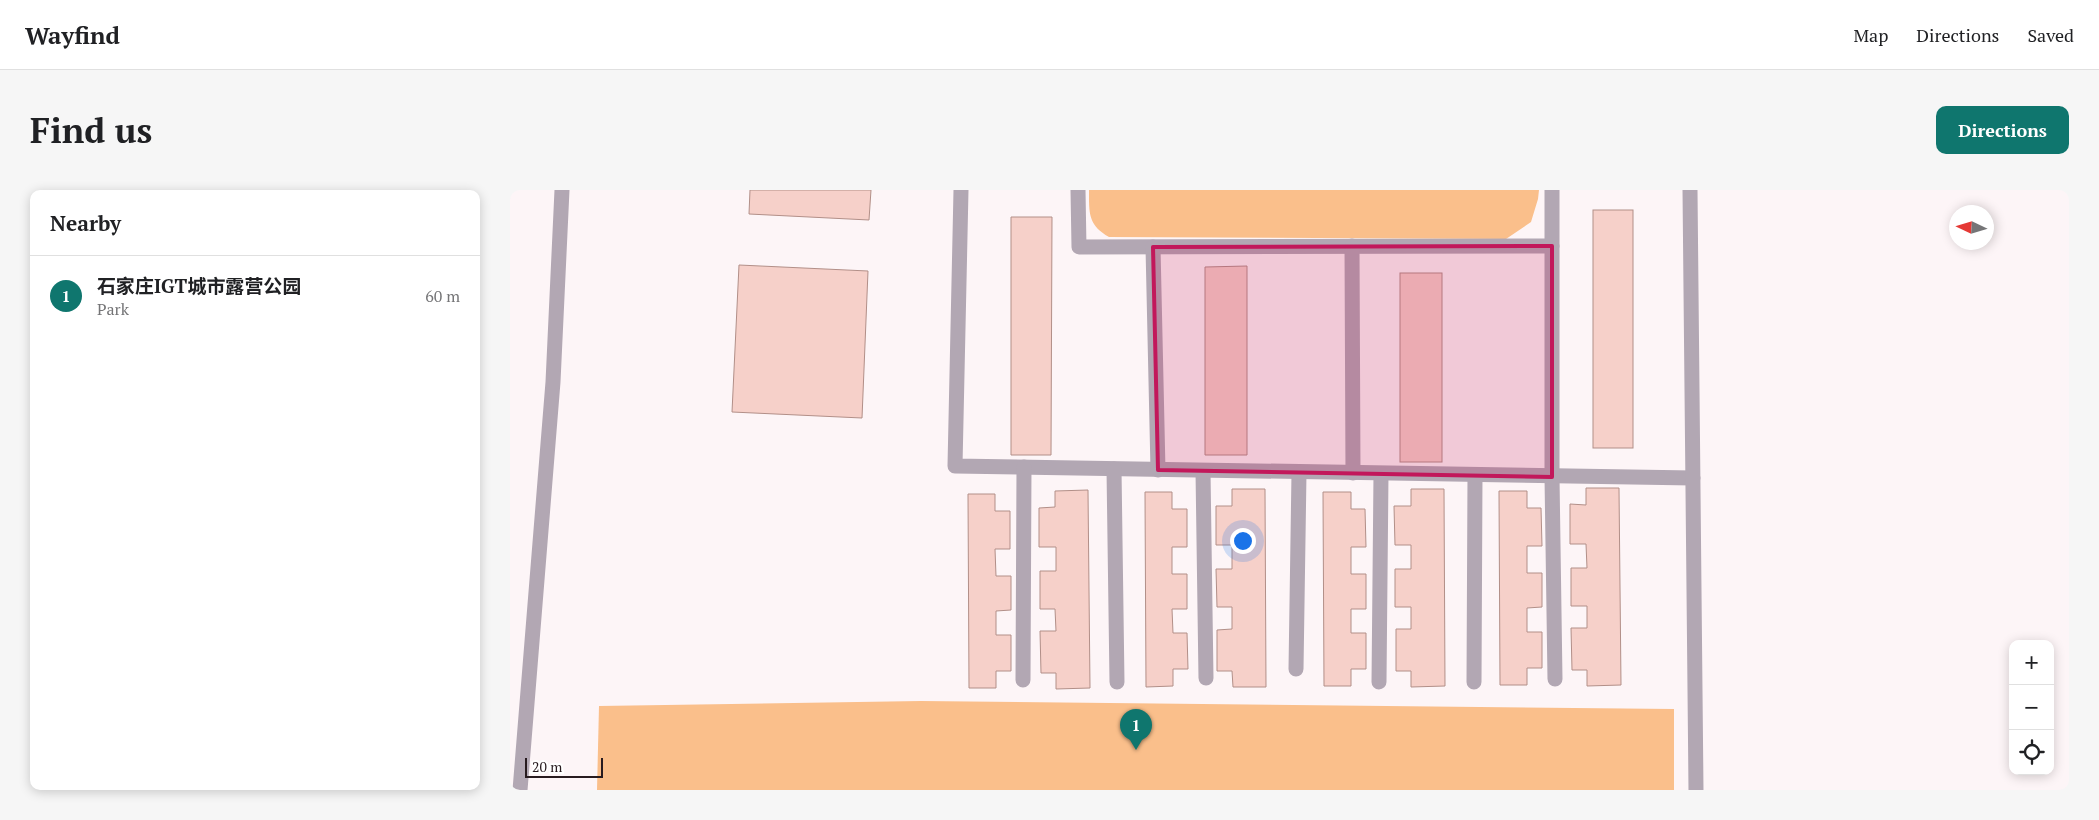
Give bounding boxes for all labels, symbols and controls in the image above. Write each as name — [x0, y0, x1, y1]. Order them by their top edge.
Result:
text: Wayfind — [25, 19, 120, 51]
text: Map — [1853, 23, 1888, 47]
text: Directions — [1916, 23, 1999, 47]
text: Saved — [2027, 23, 2074, 47]
button: Directions — [1936, 106, 2069, 154]
text: Find us — [30, 107, 152, 153]
north arrow — [1949, 205, 1994, 250]
text: Nearby — [50, 209, 121, 237]
text: 石家庄IGT城市露营公园 — [97, 273, 301, 298]
text: 1 — [61, 285, 71, 307]
text: 60 m — [425, 285, 460, 307]
text: Park — [97, 298, 129, 320]
your location — [1230, 528, 1256, 554]
map controls — [2009, 640, 2054, 775]
button: + — [2009, 640, 2054, 685]
button: − — [2009, 685, 2054, 730]
pin: 1 — [1120, 709, 1152, 750]
button: locate — [2009, 730, 2054, 775]
scale bar — [525, 755, 602, 778]
text: 20 m — [532, 757, 562, 776]

